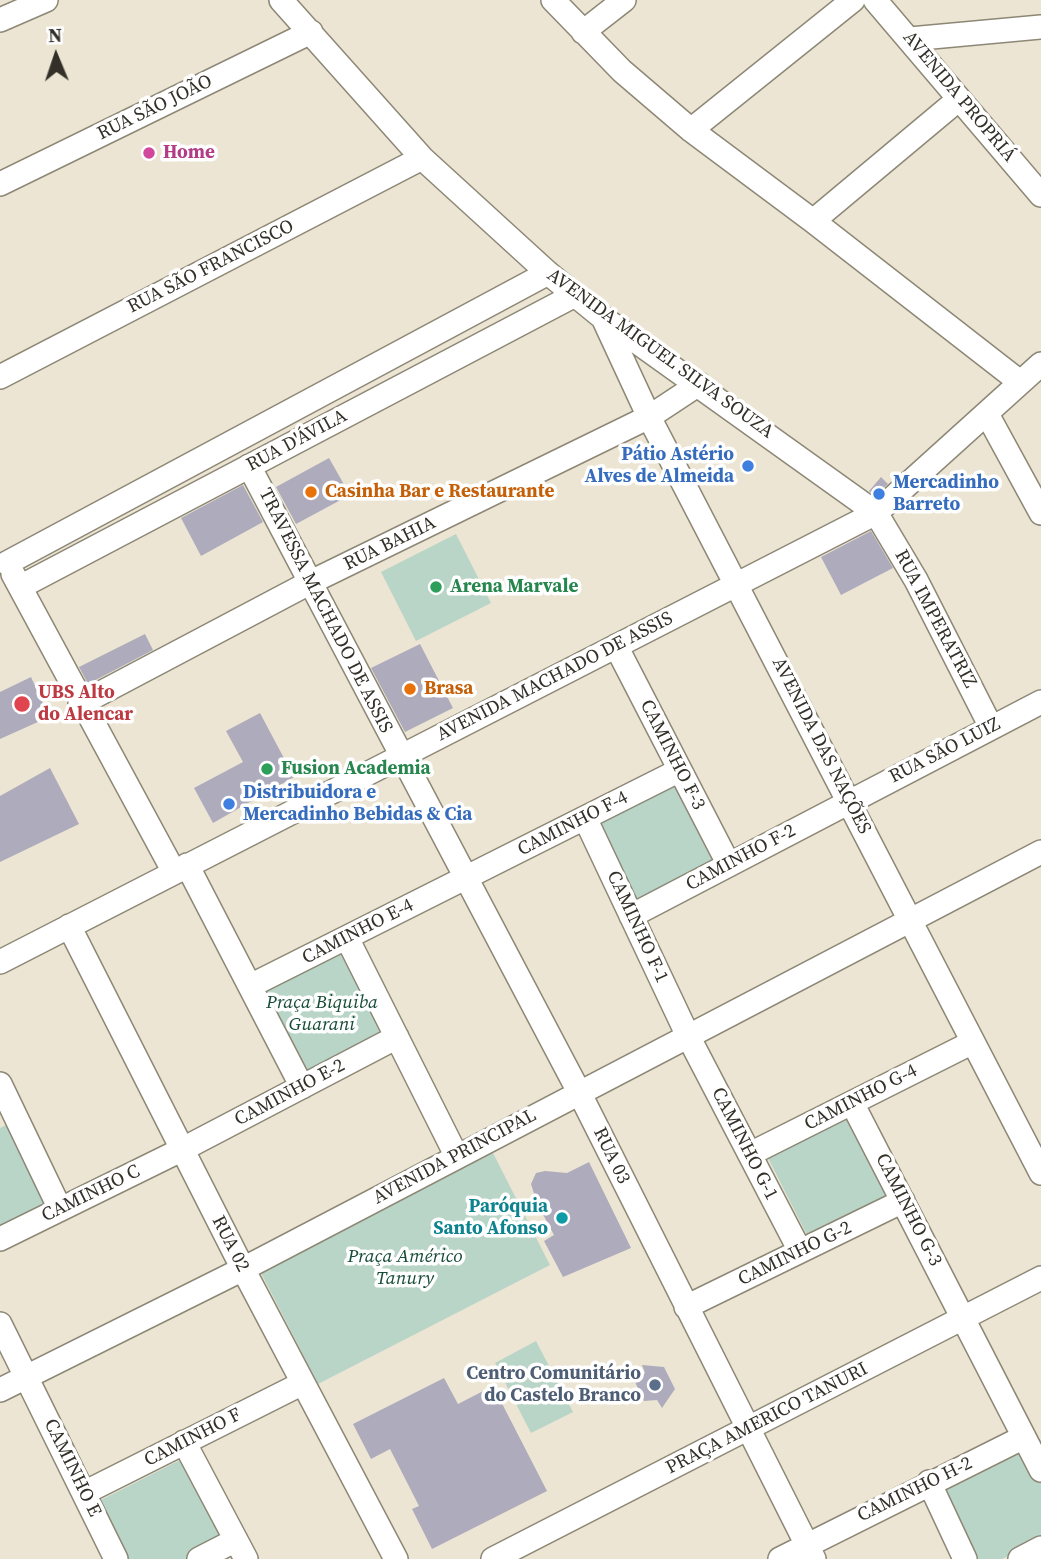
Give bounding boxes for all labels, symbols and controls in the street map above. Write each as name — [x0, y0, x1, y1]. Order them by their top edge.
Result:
north arrow — [21, 21, 91, 91]
text: N — [48, 22, 63, 48]
street label: AVENIDA PROPRIÁ — [898, 27, 1020, 167]
street label: RUA SÃO JOÃO — [94, 70, 216, 146]
place label: Home — [163, 142, 215, 164]
marker: Home — [141, 145, 157, 161]
street label: RUA SÃO FRANCISCO — [124, 215, 298, 319]
street label: AVENIDA MIGUEL SILVA SOUZA — [542, 264, 778, 444]
street label: RUA D'ÁVILA — [243, 405, 351, 477]
place label: Pátio Astério Alves de Almeida — [585, 444, 734, 488]
marker: Pátio Astério Alves de Almeida — [740, 458, 756, 474]
place label: Mercadinho Barreto — [893, 472, 999, 516]
place label: Casinha Bar e Restaurante — [325, 481, 554, 503]
marker: Casinha Bar e Restaurante — [303, 484, 319, 500]
street label: TRAVESSA MACHADO DE ASSIS — [253, 485, 397, 737]
marker: Mercadinho Barreto — [871, 486, 887, 502]
street label: RUA BAHIA — [340, 512, 440, 576]
street label: RUA IMPERATRIZ — [889, 546, 981, 692]
place label: Arena Marvale — [450, 576, 578, 598]
marker: Arena Marvale — [428, 579, 444, 595]
street label: AVENIDA MACHADO DE ASSIS — [433, 607, 677, 747]
street label: AVENIDA DAS NAÇÕES — [767, 654, 875, 838]
place label: Brasa — [424, 678, 473, 700]
marker: Brasa — [402, 681, 418, 697]
place label: UBS Alto do Alencar — [38, 682, 133, 726]
marker: UBS Alto do Alencar — [12, 694, 32, 714]
street label: CAMINHO F-3 — [634, 696, 710, 814]
street label: RUA SÃO LUIZ — [886, 713, 1004, 789]
place label: Fusion Academia — [281, 758, 431, 780]
marker: Fusion Academia — [259, 761, 275, 777]
place label: Distribuidora e Mercadinho Bebidas & Cia — [243, 782, 472, 826]
street label: CAMINHO F-4 — [514, 786, 632, 862]
marker: Distribuidora e Mercadinho Bebidas & Cia — [221, 796, 237, 812]
street label: CAMINHO F-2 — [682, 820, 800, 896]
street label: CAMINHO F-1 — [601, 867, 673, 987]
street label: CAMINHO E-4 — [299, 894, 417, 970]
park label: Praça Biquiba Guarani — [266, 992, 378, 1036]
street label: CAMINHO E-2 — [231, 1054, 349, 1132]
street label: CAMINHO G-4 — [801, 1060, 921, 1136]
street label: CAMINHO G-1 — [706, 1084, 782, 1204]
street label: AVENIDA PRINCIPAL — [369, 1104, 541, 1210]
street label: RUA 03 — [588, 1124, 634, 1188]
street label: CAMINHO G-3 — [870, 1150, 946, 1270]
street label: CAMINHO C — [38, 1160, 144, 1228]
place label: Paróquia Santo Afonso — [433, 1196, 548, 1240]
marker: Paróquia Santo Afonso — [554, 1210, 570, 1226]
street label: RUA 02 — [206, 1212, 254, 1276]
street label: CAMINHO G-2 — [735, 1217, 855, 1291]
park label: Praça Américo Tanury — [347, 1246, 463, 1290]
street label: PRAÇA AMERICO TANURI — [662, 1358, 872, 1480]
place label: Centro Comunitário do Castelo Branco — [466, 1363, 641, 1407]
marker: Centro Comunitário do Castelo Branco — [647, 1377, 663, 1393]
street label: CAMINHO F — [141, 1404, 245, 1472]
street label: CAMINHO E — [38, 1415, 106, 1521]
street label: CAMINHO H-2 — [854, 1452, 976, 1528]

